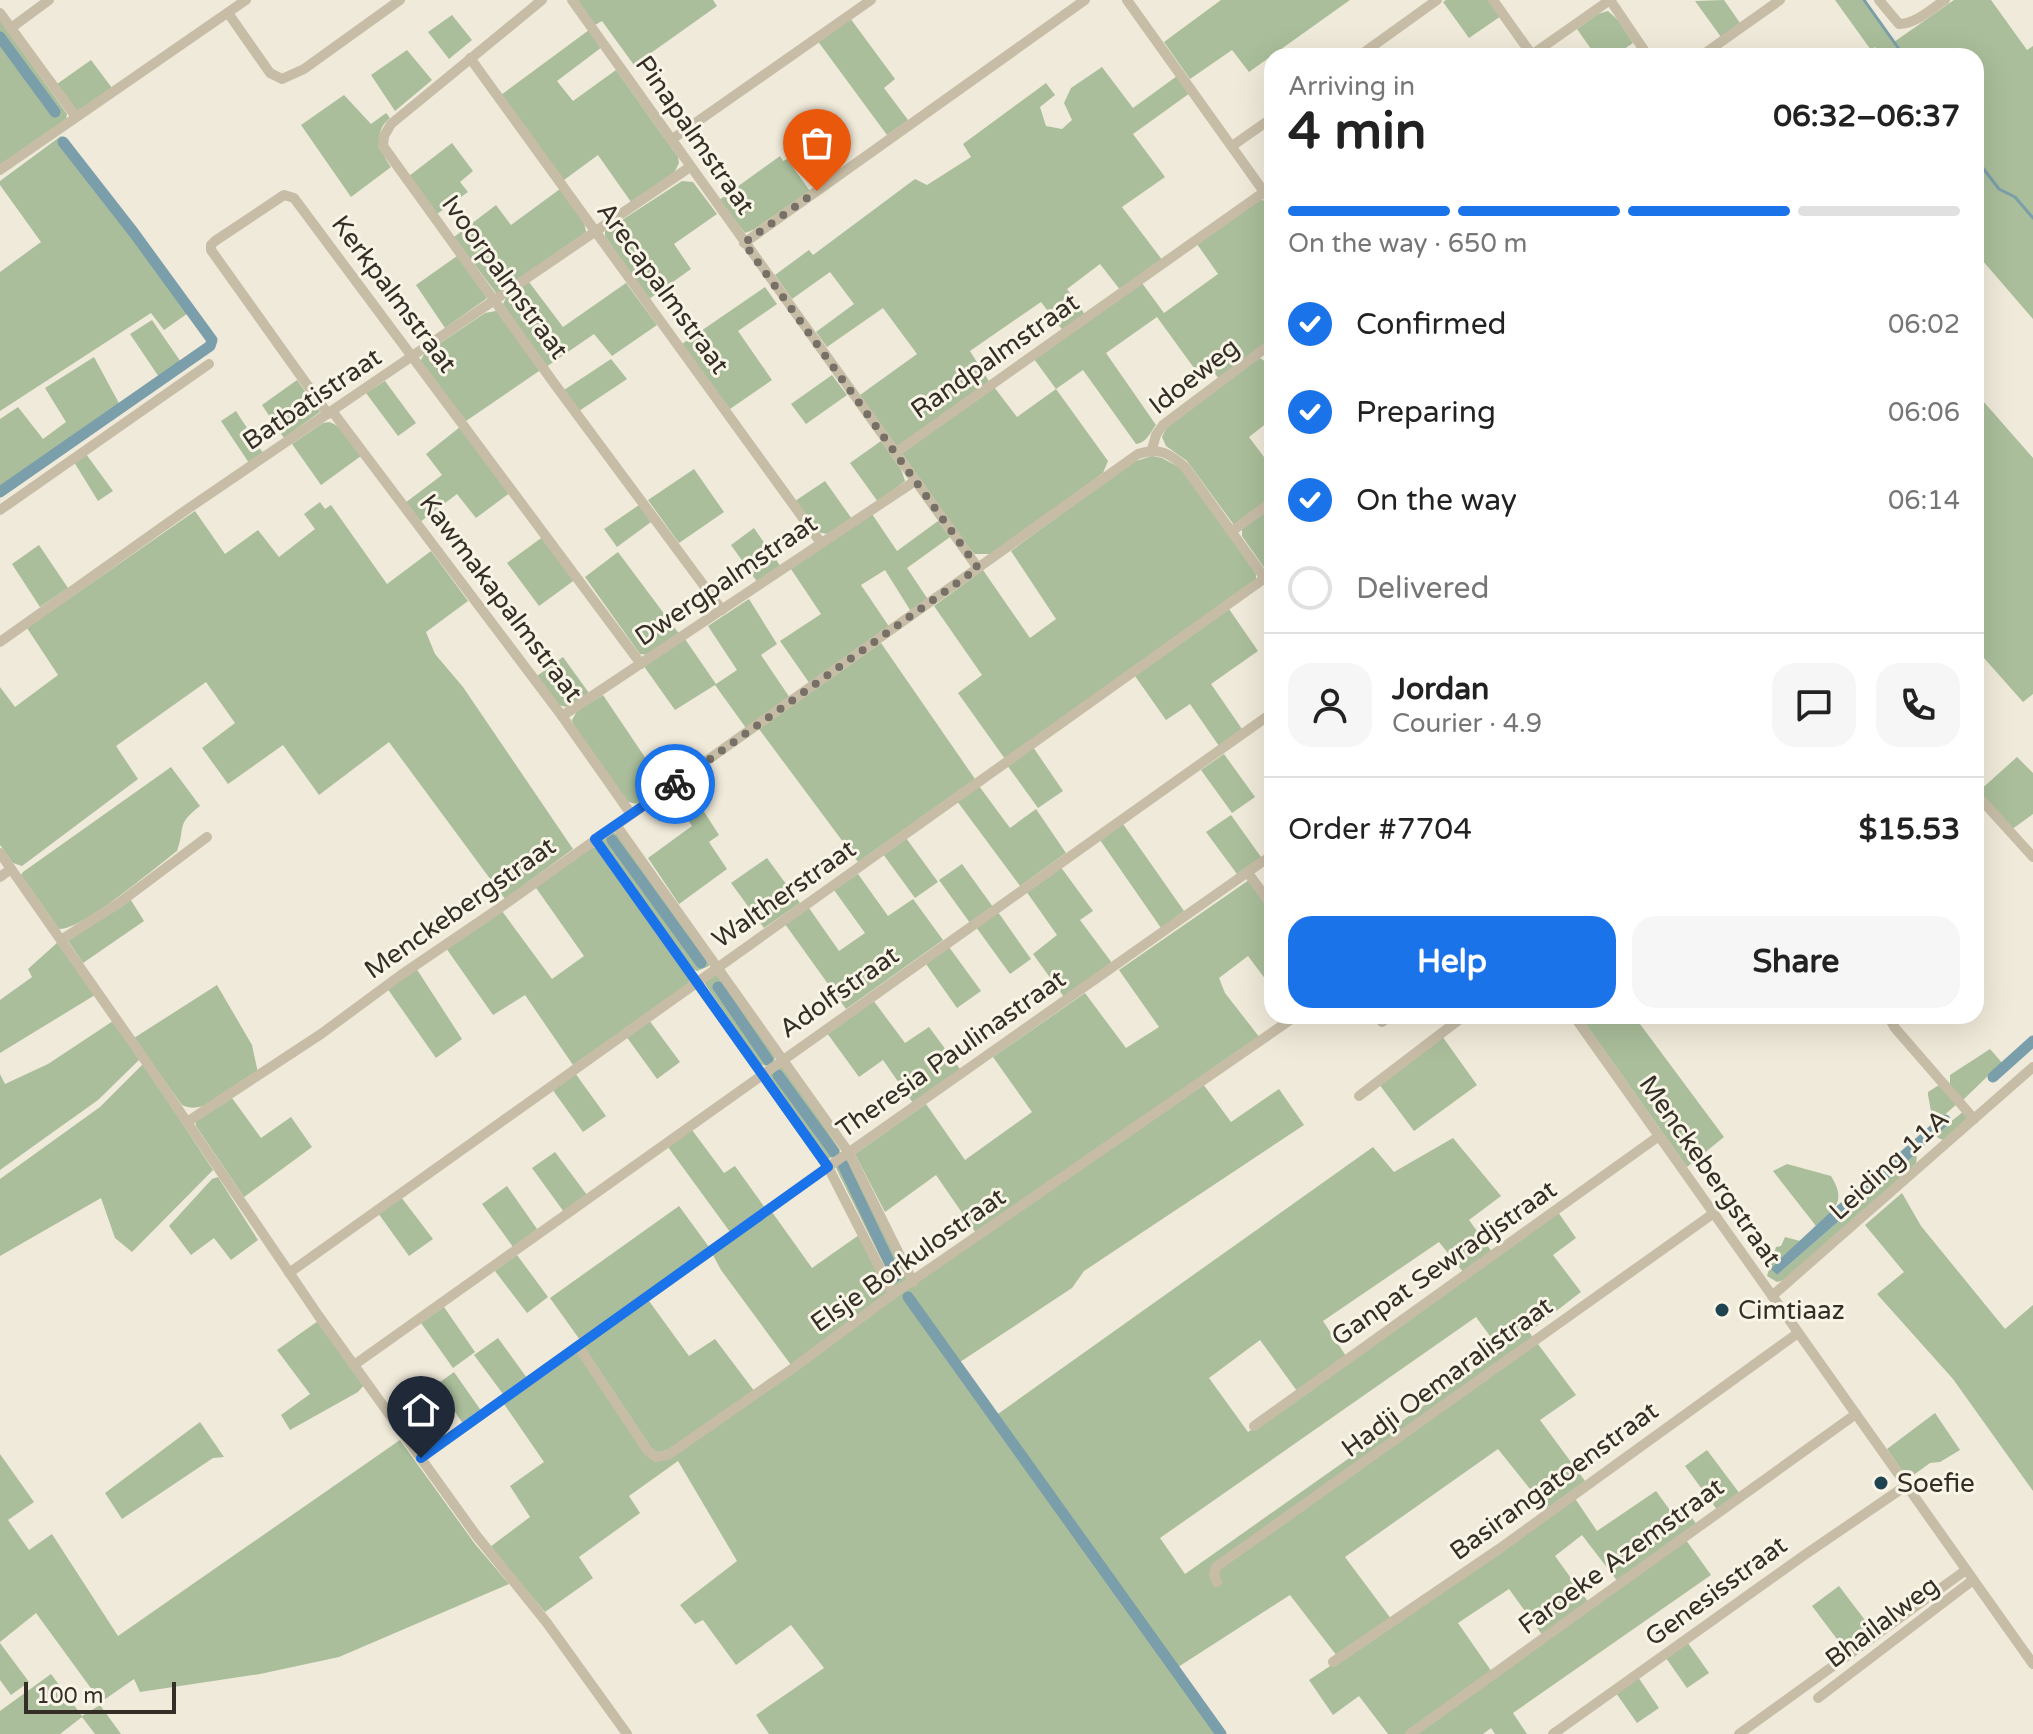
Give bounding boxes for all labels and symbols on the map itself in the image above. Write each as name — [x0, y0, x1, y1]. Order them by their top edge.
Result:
street label: Pinapalmstraat — [629, 50, 761, 220]
pin — [783, 109, 851, 191]
street label: Ivoorpalmstraat — [435, 189, 575, 365]
street label: Arecapalmstraat — [590, 196, 736, 380]
street label: Kerkpalmstraat — [325, 209, 463, 379]
street label: Randpalmstraat — [905, 287, 1085, 425]
street label: Idoeweg — [1143, 331, 1245, 421]
street label: Batbatistraat — [237, 341, 387, 457]
street label: Kawmakapalmstraat — [413, 488, 589, 708]
street label: Dwergpalmstraat — [629, 508, 823, 652]
courier — [635, 744, 715, 824]
street label: Menckebergstraat — [359, 830, 562, 986]
street label: Waltherstraat — [706, 833, 862, 955]
street label: Adolfstraat — [773, 939, 905, 1045]
street label: Theresia Paulinastraat — [831, 963, 1072, 1145]
street label: Menckebergstraat — [1632, 1070, 1788, 1273]
street label: Leiding 11A — [1823, 1103, 1955, 1227]
street label: Ganpat Sewradjstraat — [1326, 1174, 1562, 1352]
street label: Elsje Borkulostraat — [805, 1181, 1011, 1339]
street label: Hadji Oemaralistraat — [1336, 1290, 1558, 1464]
place label: Cimtiaaz — [1738, 1295, 1845, 1326]
marker: Cimtiaaz — [1713, 1301, 1731, 1319]
pin — [387, 1376, 455, 1458]
street label: Basirangatoenstraat — [1444, 1395, 1664, 1567]
place label: Soefie — [1897, 1468, 1975, 1499]
street label: Faroeke Azemstraat — [1512, 1471, 1730, 1641]
marker: Soefie — [1872, 1474, 1890, 1492]
street label: Genesisstraat — [1639, 1529, 1793, 1653]
street label: Bhailalweg — [1819, 1569, 1945, 1675]
scale bar — [24, 1678, 176, 1714]

